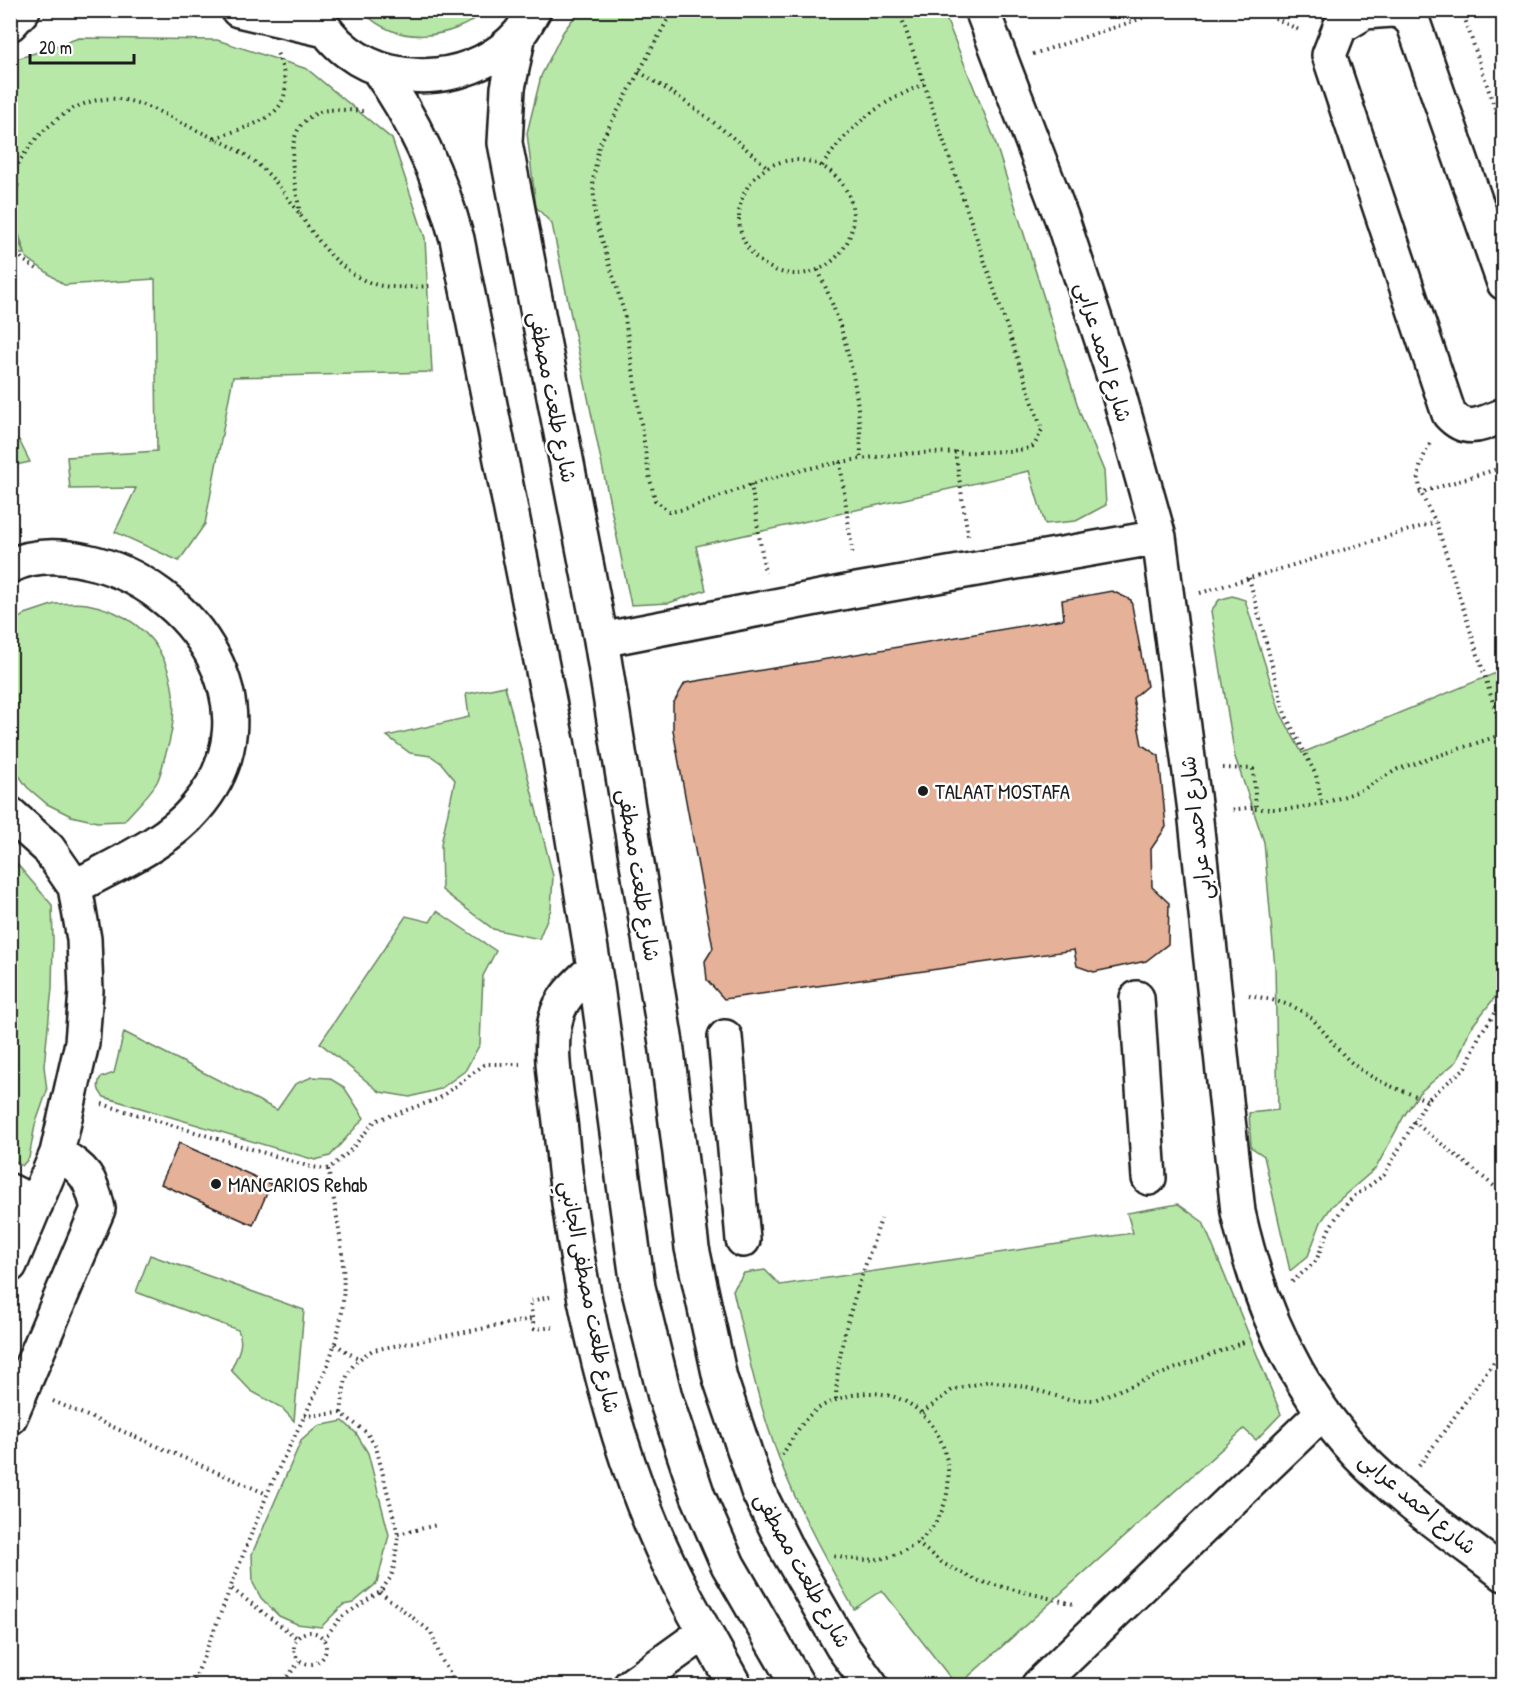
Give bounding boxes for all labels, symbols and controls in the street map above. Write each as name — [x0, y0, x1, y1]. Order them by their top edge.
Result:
scale bar — [30, 27, 134, 65]
text: 20 m — [39, 35, 72, 60]
street label: شارع احمد عرابى — [1068, 278, 1139, 426]
street label: شارع طلعت مصطفى — [521, 309, 584, 485]
street label: شارع احمد عرابى — [1173, 754, 1220, 902]
place label: TALAAT MOSTAFA — [935, 777, 1070, 806]
marker: TALAAT MOSTAFA — [916, 784, 930, 798]
street label: شارع طلعت مصطفى — [610, 787, 667, 963]
place label: MANCARIOS Rehab — [228, 1170, 368, 1199]
marker: MANCARIOS Rehab — [209, 1177, 223, 1191]
street label: شارع طلعت مصطفى الجانبي — [548, 1178, 627, 1417]
street label: شارع احمد عرابى — [1352, 1445, 1483, 1562]
street label: شارع طلعت مصطفى — [747, 1487, 858, 1654]

